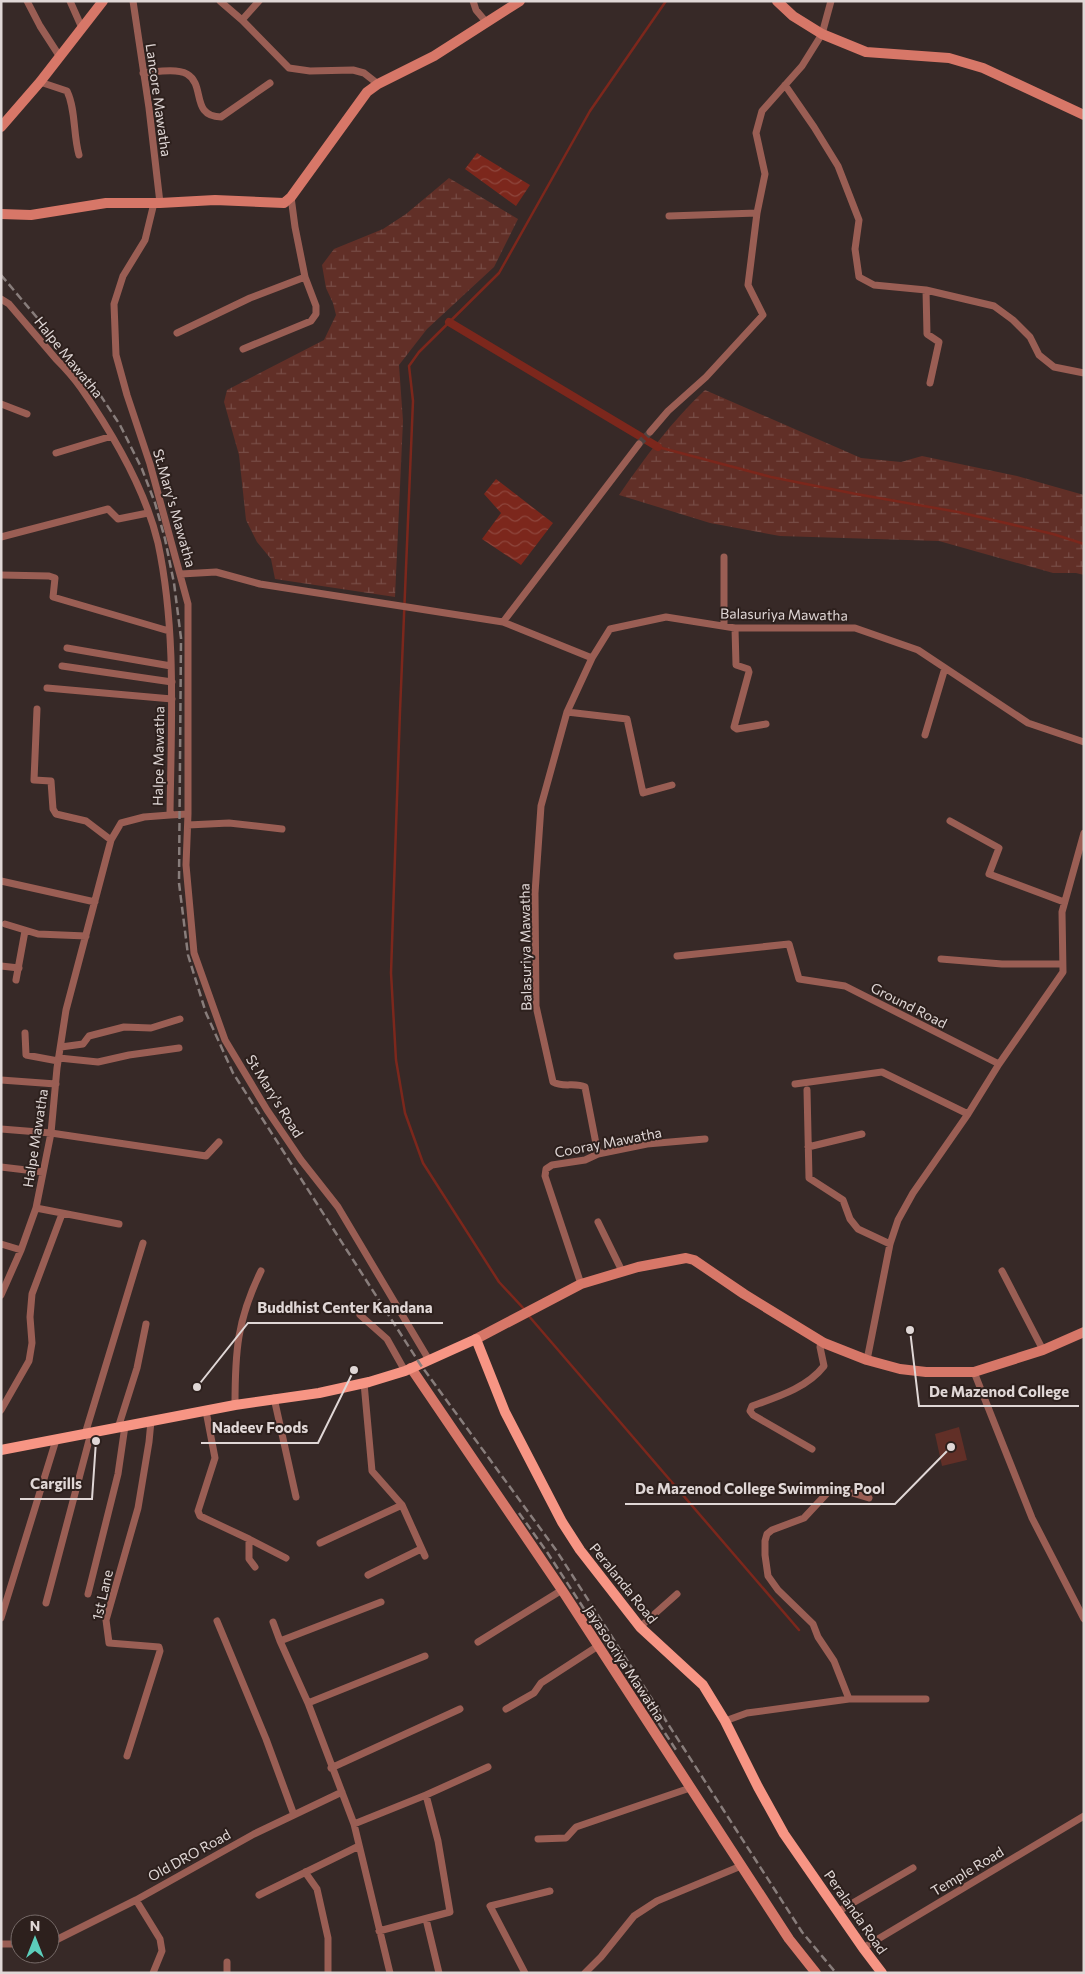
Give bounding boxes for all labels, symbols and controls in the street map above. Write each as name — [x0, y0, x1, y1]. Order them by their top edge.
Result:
street label: Lancore Mawatha — [143, 42, 175, 158]
street label: Halpe Mawatha — [31, 313, 107, 401]
street label: St.Mary's Mawatha — [150, 447, 200, 569]
street label: Balasuriya Mawatha — [720, 604, 848, 624]
street label: Halpe Mawatha — [149, 706, 167, 806]
street label: Balasuriya Mawatha — [515, 883, 535, 1011]
street label: Ground Road — [868, 979, 950, 1031]
street label: St Mary's Road — [243, 1051, 307, 1141]
street label: Halpe Mawatha — [19, 1087, 51, 1189]
street label: Cooray Mawatha — [553, 1123, 663, 1161]
callout: Buddhist Center Kandana — [248, 1293, 443, 1323]
text: Buddhist Center Kandana — [257, 1298, 433, 1316]
callout: De Mazenod College — [919, 1376, 1079, 1406]
text: De Mazenod College — [929, 1382, 1069, 1400]
callout: Nadeev Foods — [201, 1413, 318, 1443]
text: Nadeev Foods — [212, 1418, 308, 1436]
callout: Cargills — [20, 1469, 92, 1499]
text: Cargills — [30, 1474, 82, 1492]
callout: De Mazenod College Swimming Pool — [625, 1474, 895, 1504]
text: De Mazenod College Swimming Pool — [635, 1479, 885, 1497]
street label: Peralanda Road — [586, 1539, 662, 1627]
street label: 1st Lane — [88, 1568, 116, 1622]
street label: Jayasooriya Mawatha — [581, 1602, 669, 1724]
street label: Old DRO Road — [145, 1825, 233, 1885]
street label: Temple Road — [927, 1843, 1007, 1899]
street label: Peralanda Road — [821, 1867, 891, 1957]
north arrow — [10, 1914, 60, 1964]
text: N — [30, 1917, 40, 1934]

